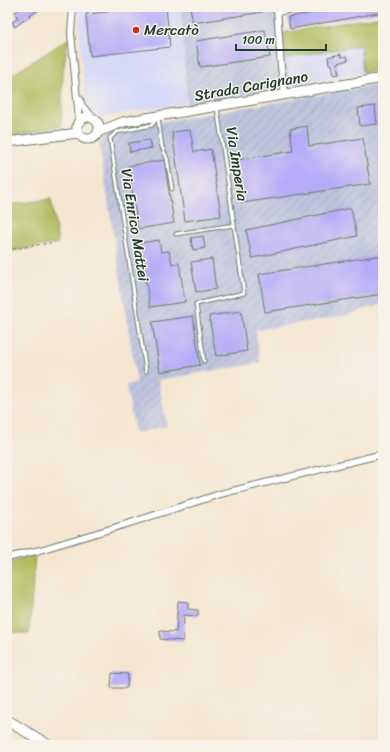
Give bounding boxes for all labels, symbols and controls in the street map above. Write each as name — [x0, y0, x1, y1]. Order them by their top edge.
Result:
place label: Mercatò — [144, 17, 199, 43]
marker: Mercatò — [131, 25, 141, 35]
scale bar — [236, 26, 326, 52]
text: 100 m — [242, 29, 275, 51]
street label: Strada Carignano — [192, 63, 310, 109]
street label: Via Imperia — [218, 125, 256, 203]
street label: Via Enrico Mattei — [113, 167, 157, 284]

